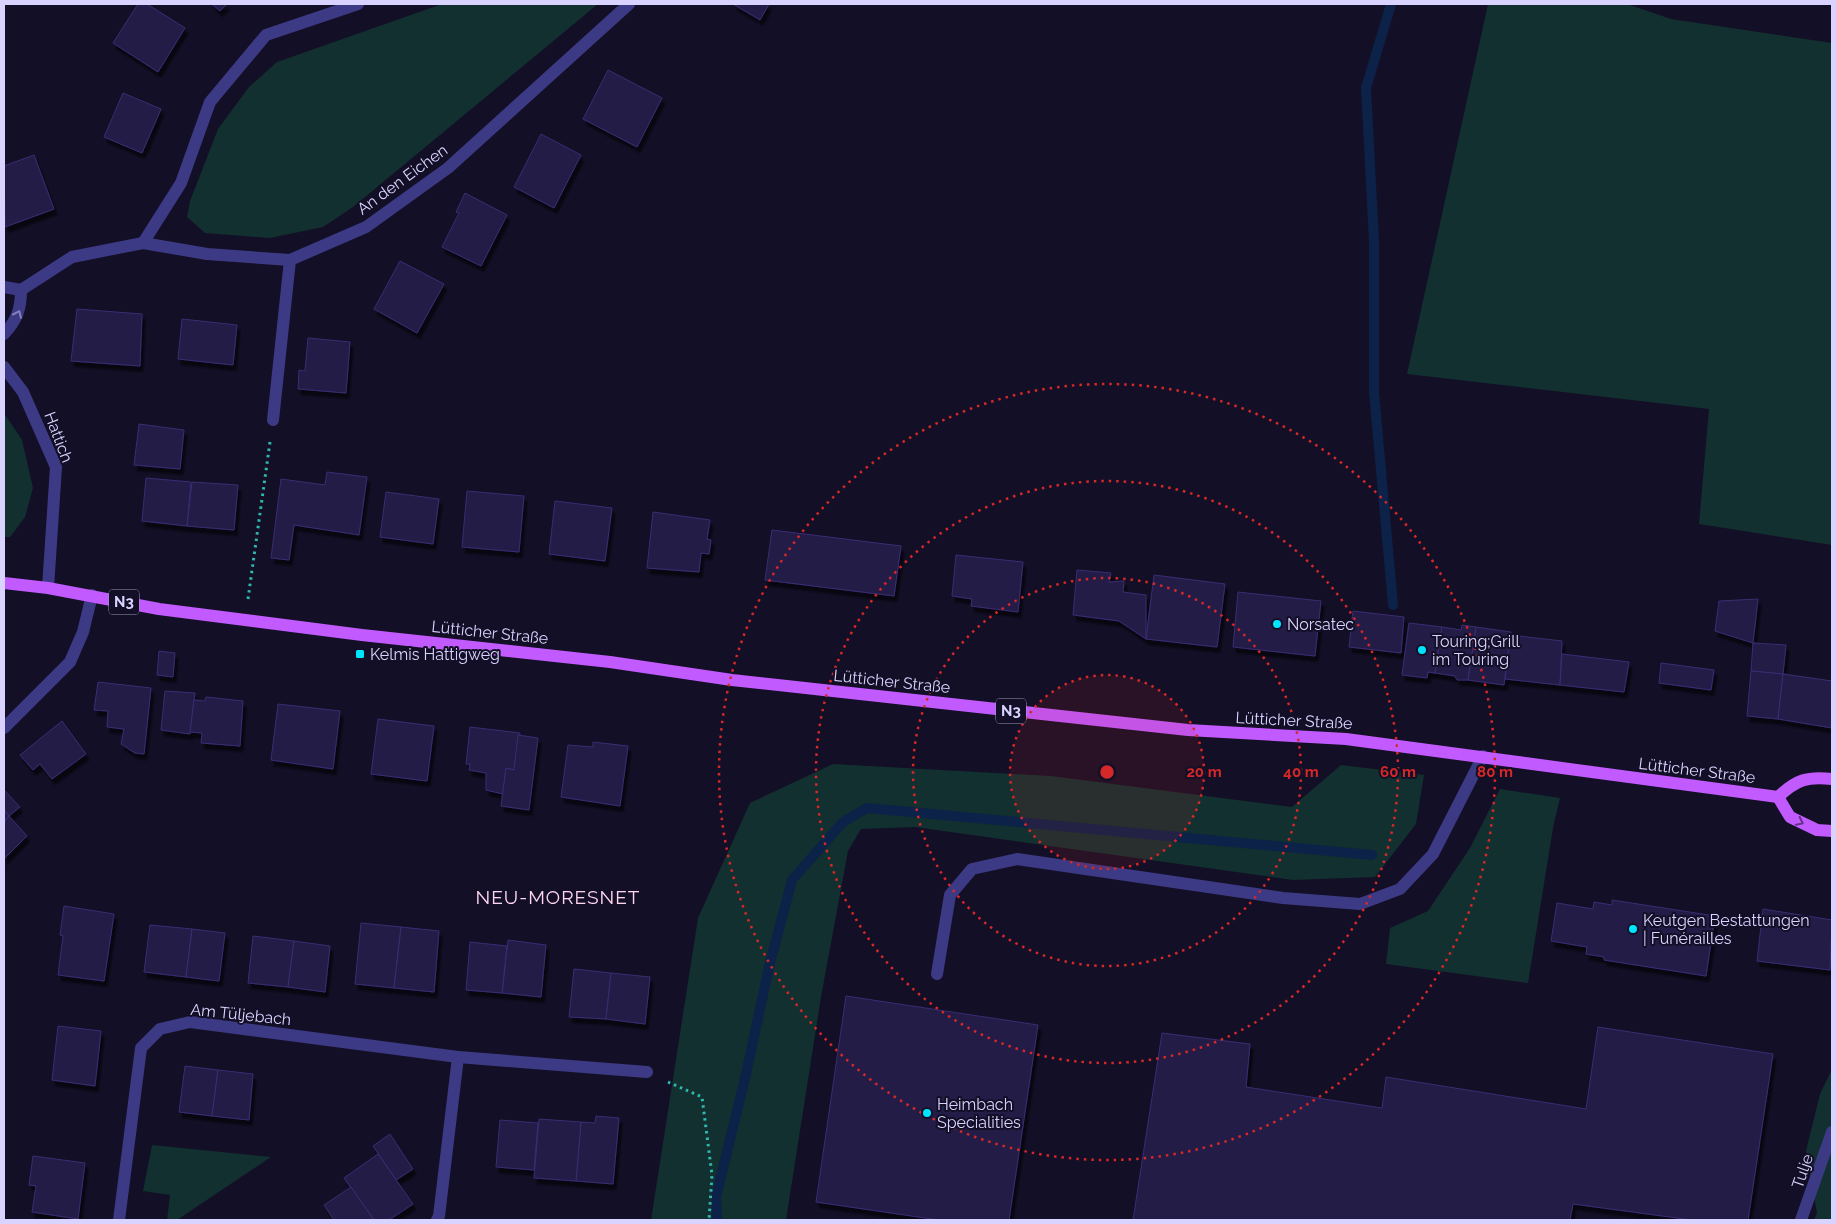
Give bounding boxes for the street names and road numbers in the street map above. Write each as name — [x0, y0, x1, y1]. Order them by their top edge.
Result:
street label: An den Eichen — [353, 140, 451, 219]
street label: Hattich — [40, 409, 77, 465]
road number: N3 — [109, 590, 139, 614]
street label: Lütticher Straße — [431, 617, 549, 648]
street label: Lütticher Straße — [833, 666, 951, 697]
road number: N3 — [996, 698, 1026, 724]
street label: Lütticher Straße — [1235, 708, 1353, 733]
street label: Lütticher Straße — [1638, 754, 1756, 787]
street label: Am Tüljebach — [190, 1000, 292, 1029]
street label: Tulje — [1788, 1151, 1817, 1191]

